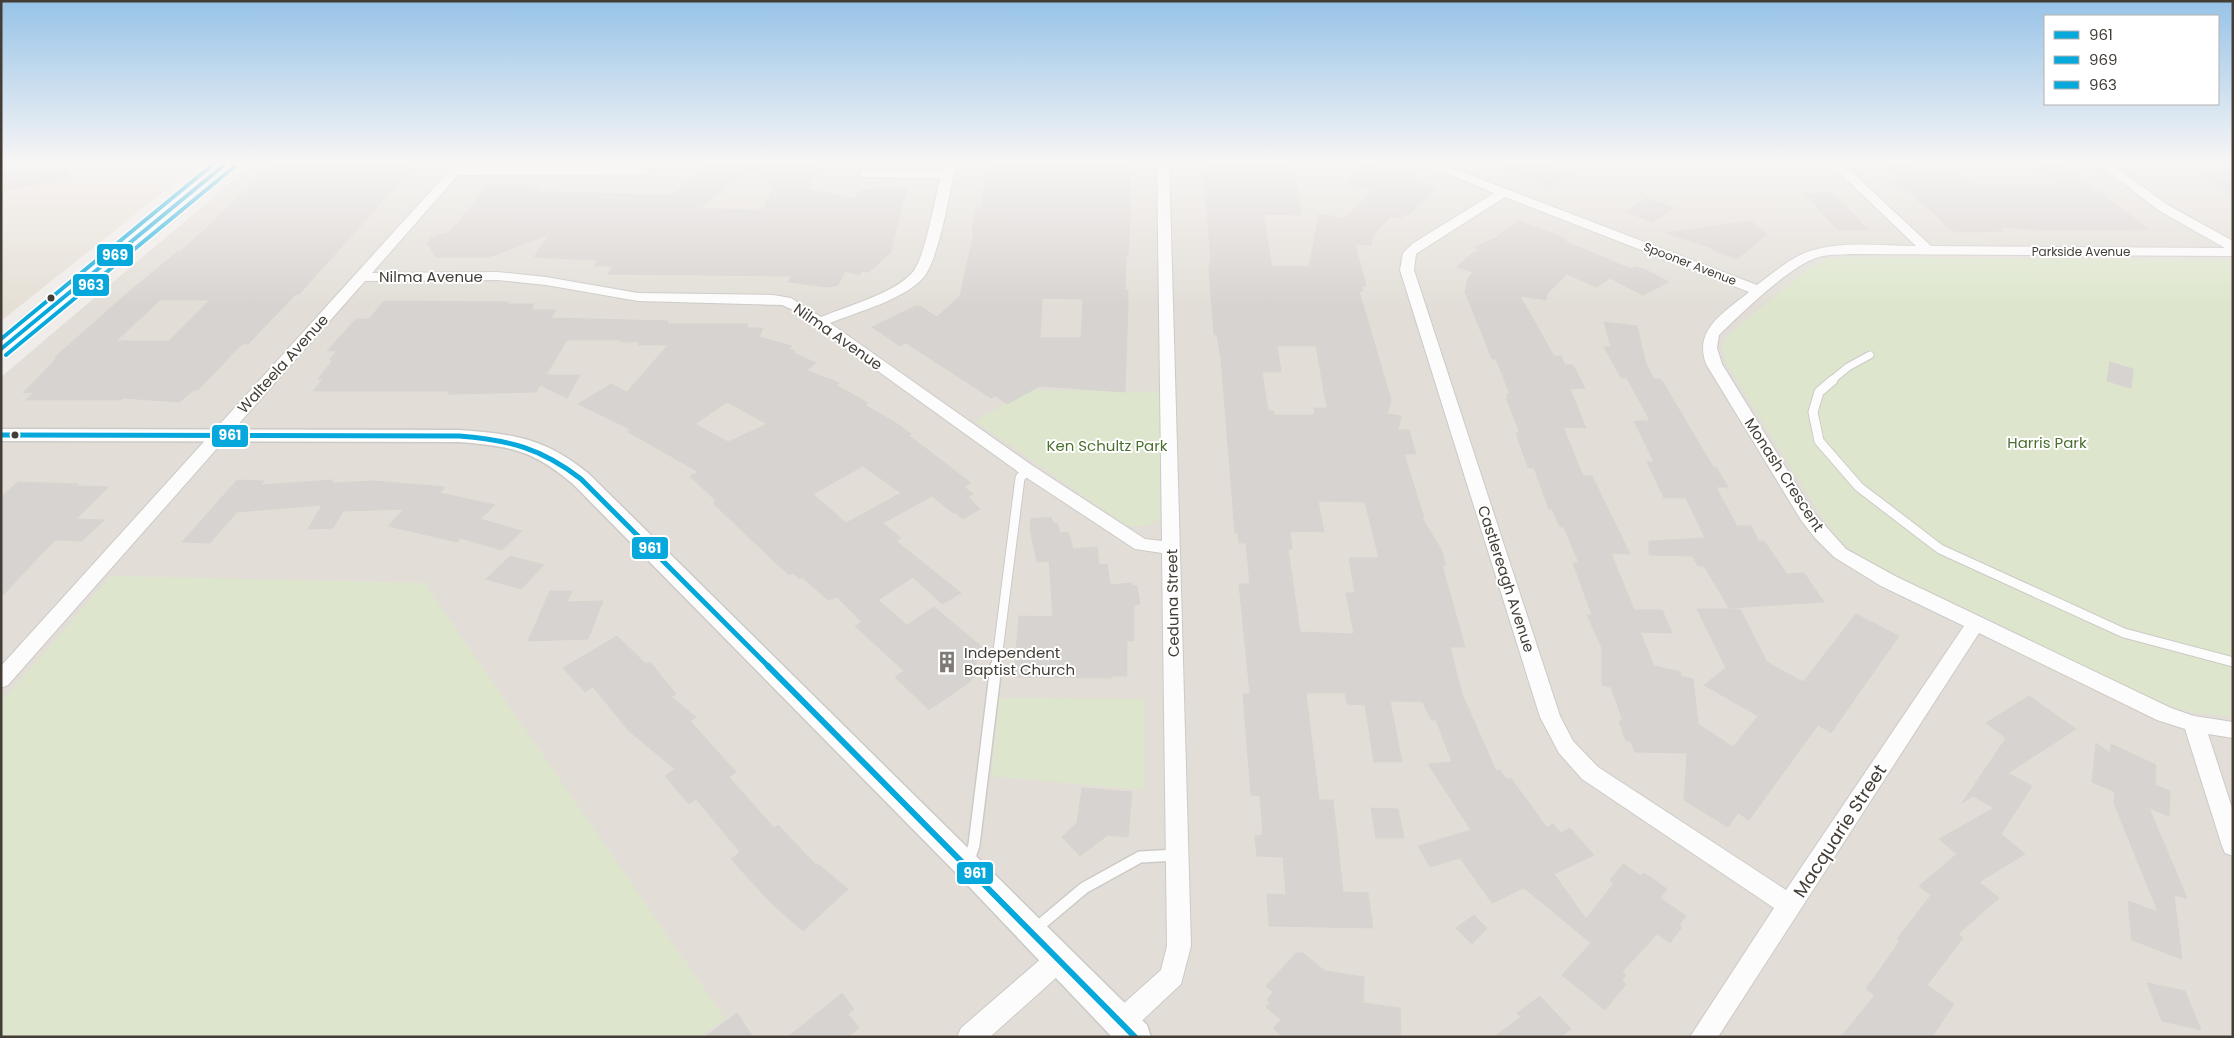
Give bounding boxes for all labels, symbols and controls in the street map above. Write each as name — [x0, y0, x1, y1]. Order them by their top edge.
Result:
legend — [2044, 15, 2219, 105]
text: 961 — [2089, 24, 2113, 45]
text: 969 — [2089, 49, 2117, 70]
text: 963 — [2089, 74, 2117, 95]
street label: Spooner Avenue — [1641, 238, 1739, 289]
line badge: 969 — [96, 243, 134, 267]
street label: Parkside Avenue — [2032, 243, 2130, 260]
text: 969 — [102, 245, 128, 265]
street label: Nilma Avenue — [379, 266, 483, 287]
line badge: 963 — [72, 273, 110, 297]
text: 963 — [78, 275, 104, 295]
unlabelled marker — [46, 293, 56, 303]
street label: Nilma Avenue — [790, 298, 887, 375]
street label: Walteela Avenue — [232, 310, 333, 418]
street label: Monash Crescent — [1740, 414, 1829, 536]
line badge: 961 — [211, 424, 249, 448]
text: 961 — [219, 425, 241, 445]
unlabelled marker — [10, 430, 20, 440]
park label: Harris Park — [2007, 432, 2087, 453]
park label: Ken Schultz Park — [1046, 435, 1168, 456]
street label: Castlereagh Avenue — [1473, 503, 1540, 655]
line badge: 961 — [631, 536, 669, 560]
text: 961 — [639, 538, 661, 558]
street label: Ceduna Street — [1161, 549, 1184, 657]
place label: Independent Baptist Church — [964, 642, 1075, 680]
building icon: Independent Baptist Church — [934, 649, 960, 675]
street label: Macquarie Street — [1787, 759, 1892, 902]
line badge: 961 — [956, 861, 994, 885]
text: 961 — [964, 863, 986, 883]

